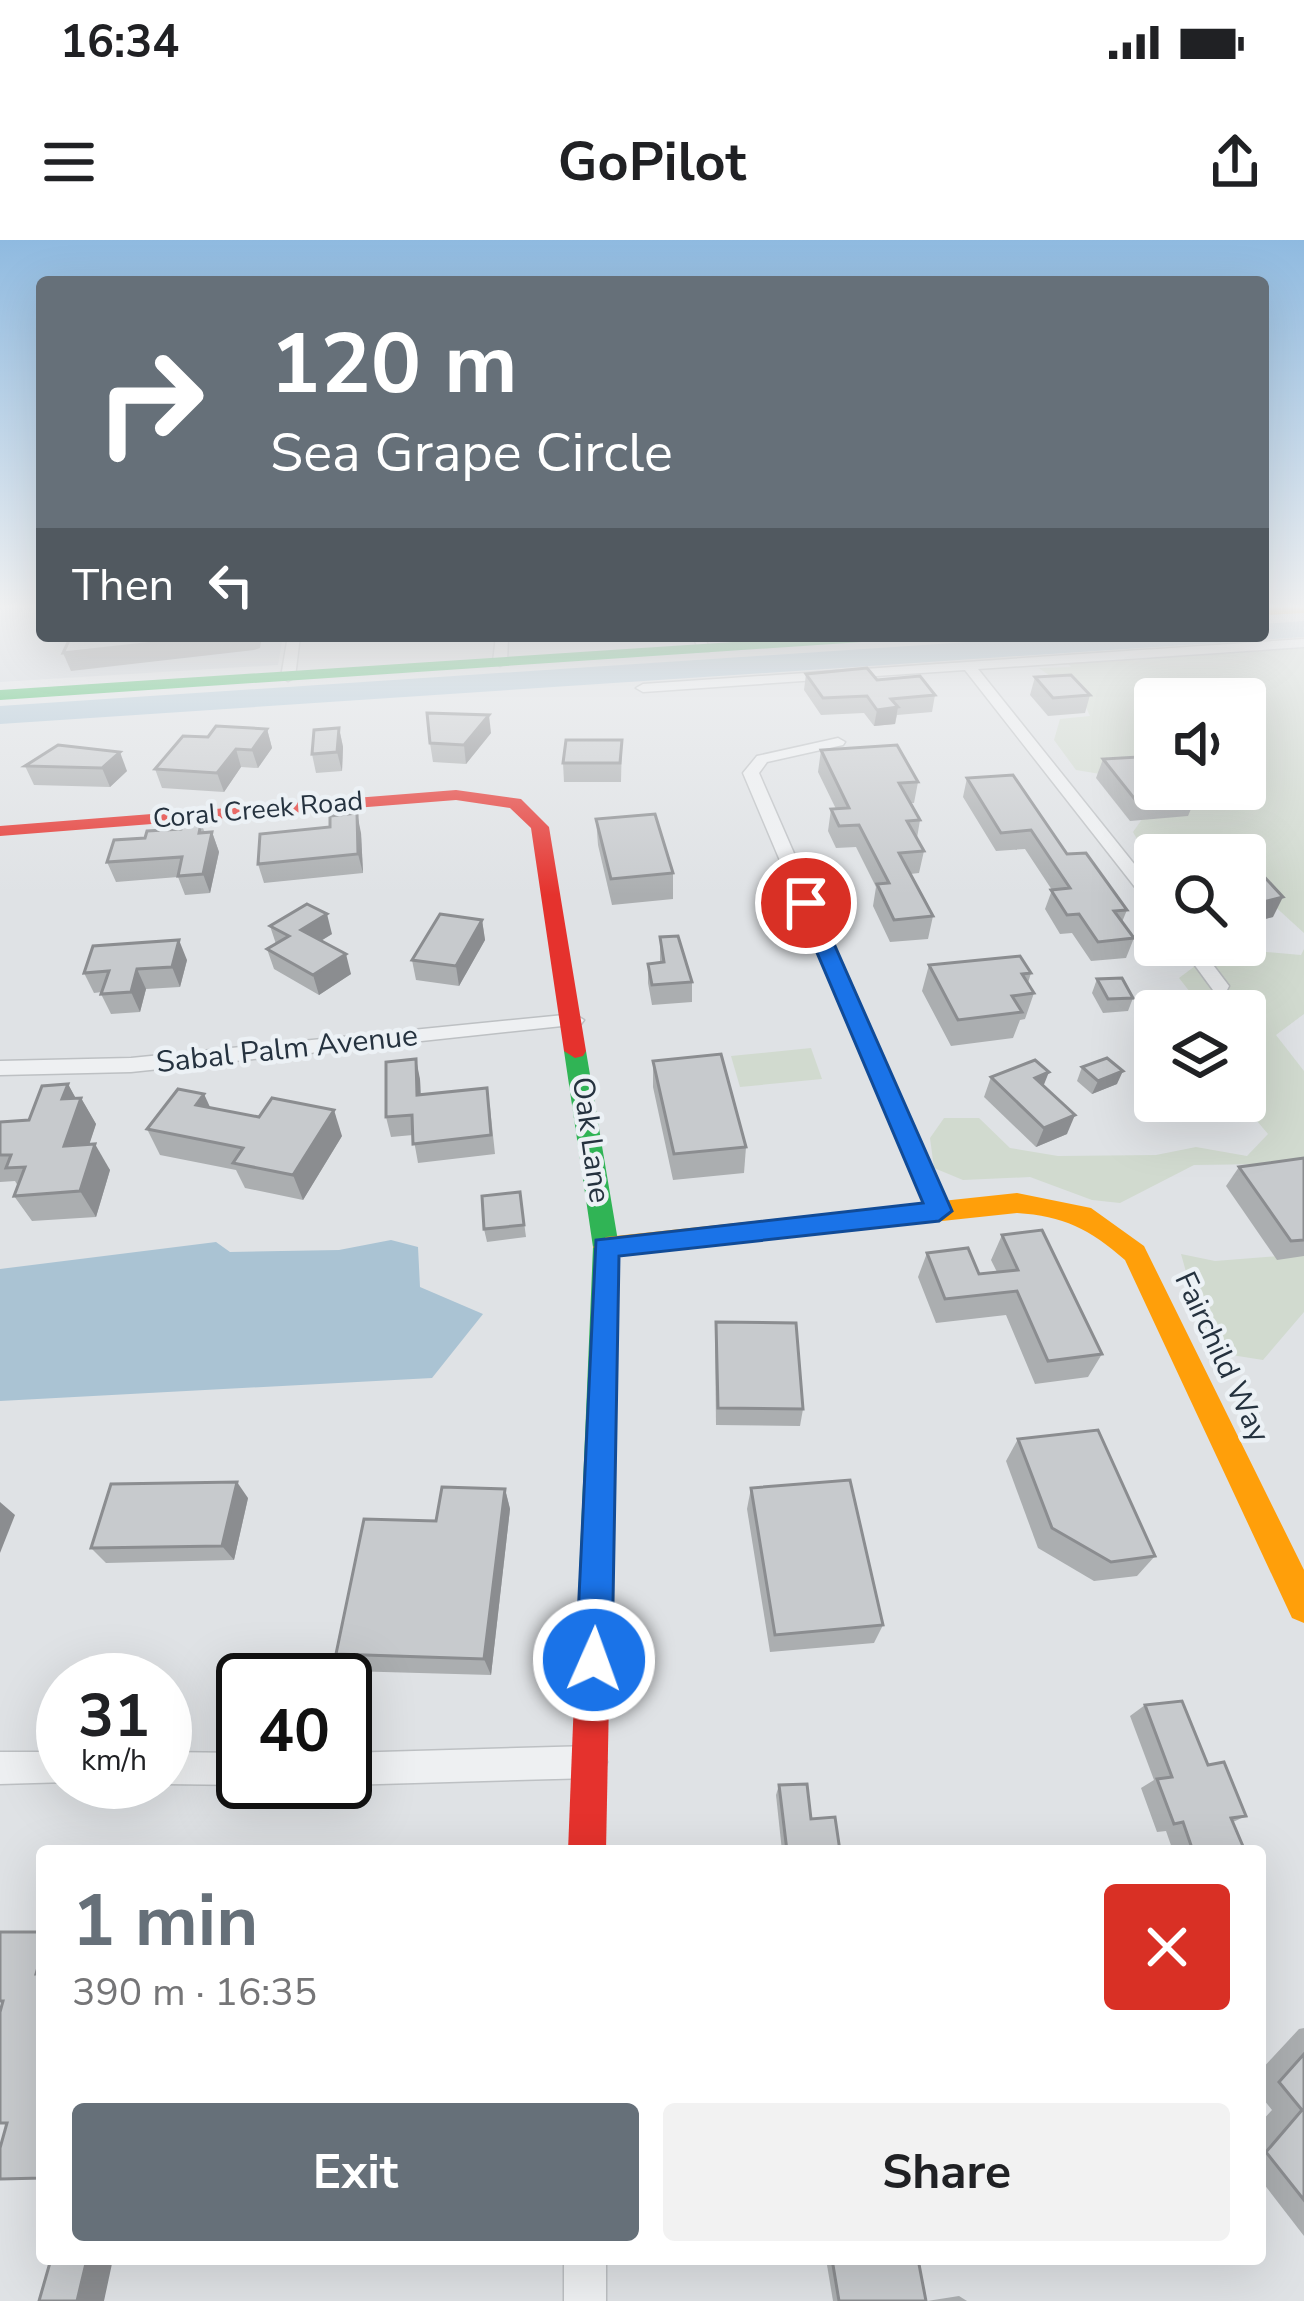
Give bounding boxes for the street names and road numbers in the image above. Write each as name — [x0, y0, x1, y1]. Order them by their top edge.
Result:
street label: Coral Creek Road — [151, 782, 365, 838]
street label: Sabal Palm Avenue — [154, 1015, 420, 1083]
street label: Oak Lane — [562, 1074, 620, 1206]
street label: Fairchild Way — [1165, 1265, 1280, 1449]

